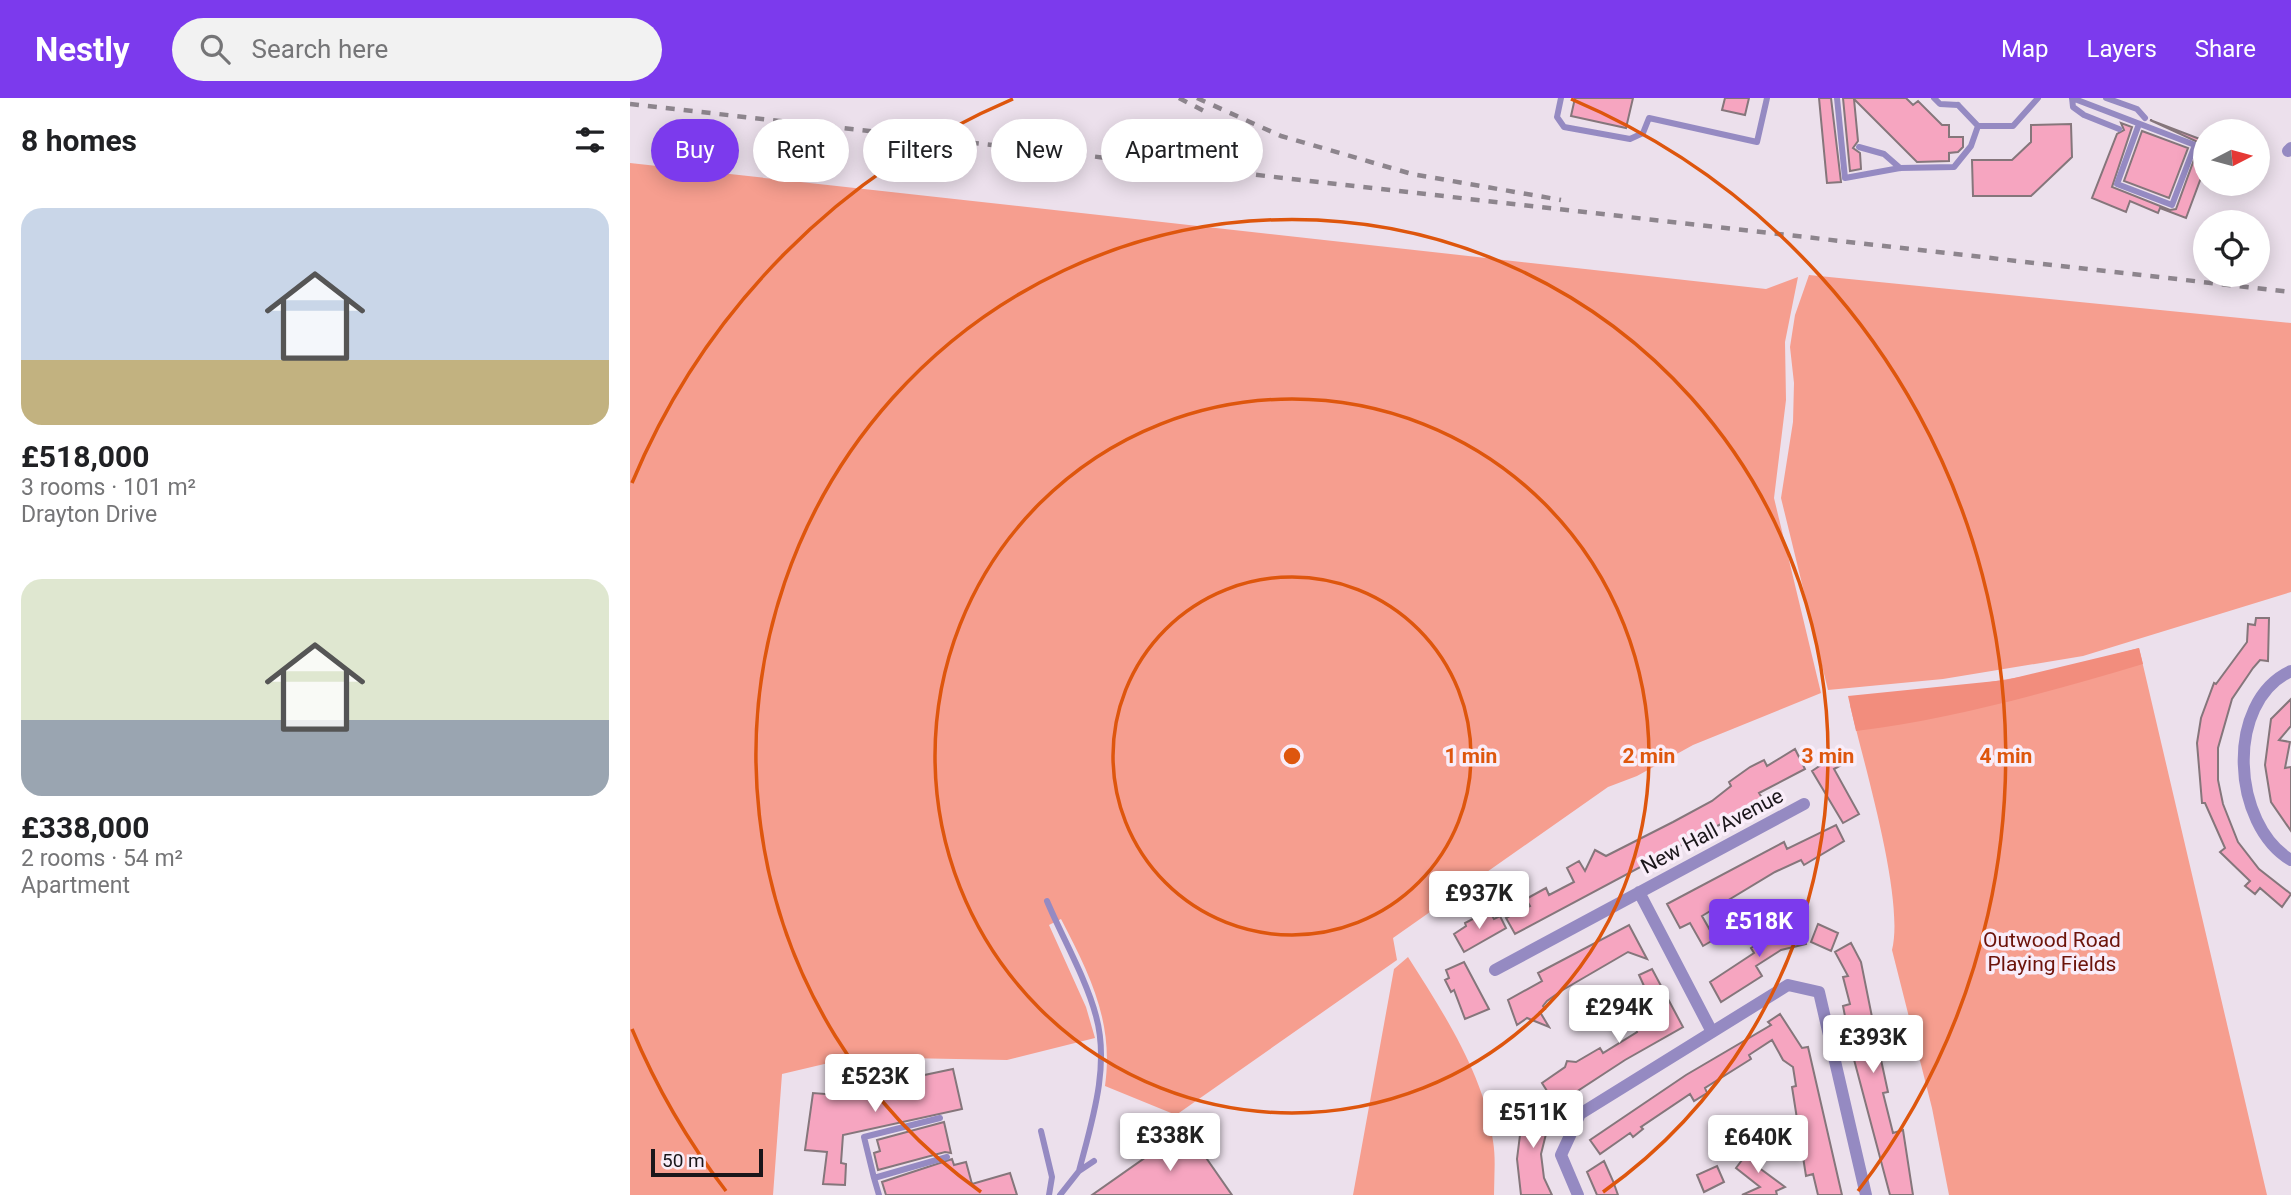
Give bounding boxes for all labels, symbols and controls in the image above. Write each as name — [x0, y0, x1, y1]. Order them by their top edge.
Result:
search box — [172, 18, 662, 81]
text: Nestly — [35, 30, 130, 69]
icon: search — [196, 30, 234, 68]
text: Search here — [252, 34, 388, 64]
text: Map — [2001, 35, 2049, 63]
text: Layers — [2087, 35, 2157, 63]
text: Share — [2195, 35, 2256, 63]
chip: Buy — [651, 119, 739, 182]
chip: Rent — [753, 119, 849, 182]
chip: Filters — [863, 119, 977, 182]
chip: New — [991, 119, 1087, 182]
chip: Apartment — [1101, 119, 1263, 182]
north arrow — [2193, 119, 2270, 196]
map controls — [2193, 119, 2270, 287]
icon: filters — [571, 121, 609, 159]
text: 8 homes — [21, 123, 137, 158]
button: locate — [2193, 210, 2270, 287]
icon: home — [252, 253, 378, 379]
text: £518,000 — [21, 439, 149, 474]
text: 3 rooms · 101 m² — [21, 474, 196, 501]
text: Drayton Drive — [21, 501, 157, 528]
icon: home — [252, 624, 378, 750]
centre of rings — [1280, 744, 1304, 768]
text: 1 min — [1445, 744, 1497, 768]
text: 2 min — [1623, 744, 1675, 768]
text: 3 min — [1802, 744, 1854, 768]
text: 4 min — [1980, 744, 2032, 768]
street label: New Hall Avenue — [1637, 783, 1787, 879]
text: £338,000 — [21, 810, 149, 845]
text: 2 rooms · 54 m² — [21, 845, 183, 872]
text: Apartment — [21, 872, 130, 899]
pin: £937K — [1430, 872, 1528, 931]
text: £937K — [1445, 880, 1513, 907]
pin: £518K — [1710, 900, 1808, 959]
text: £518K — [1725, 908, 1793, 935]
park label: Outwood Road Playing Fields — [1983, 928, 2121, 976]
pin: £294K — [1570, 986, 1668, 1045]
text: £294K — [1585, 994, 1653, 1021]
pin: £393K — [1824, 1016, 1922, 1075]
text: £393K — [1839, 1024, 1907, 1051]
pin: £523K — [826, 1054, 924, 1114]
text: £523K — [841, 1063, 909, 1090]
pin: £511K — [1484, 1090, 1582, 1150]
text: £511K — [1499, 1099, 1567, 1126]
pin: £338K — [1121, 1114, 1219, 1173]
pin: £640K — [1709, 1116, 1807, 1175]
text: £338K — [1136, 1122, 1204, 1149]
text: £640K — [1724, 1124, 1792, 1151]
scale bar — [651, 1146, 763, 1178]
text: 50 m — [662, 1149, 705, 1172]

